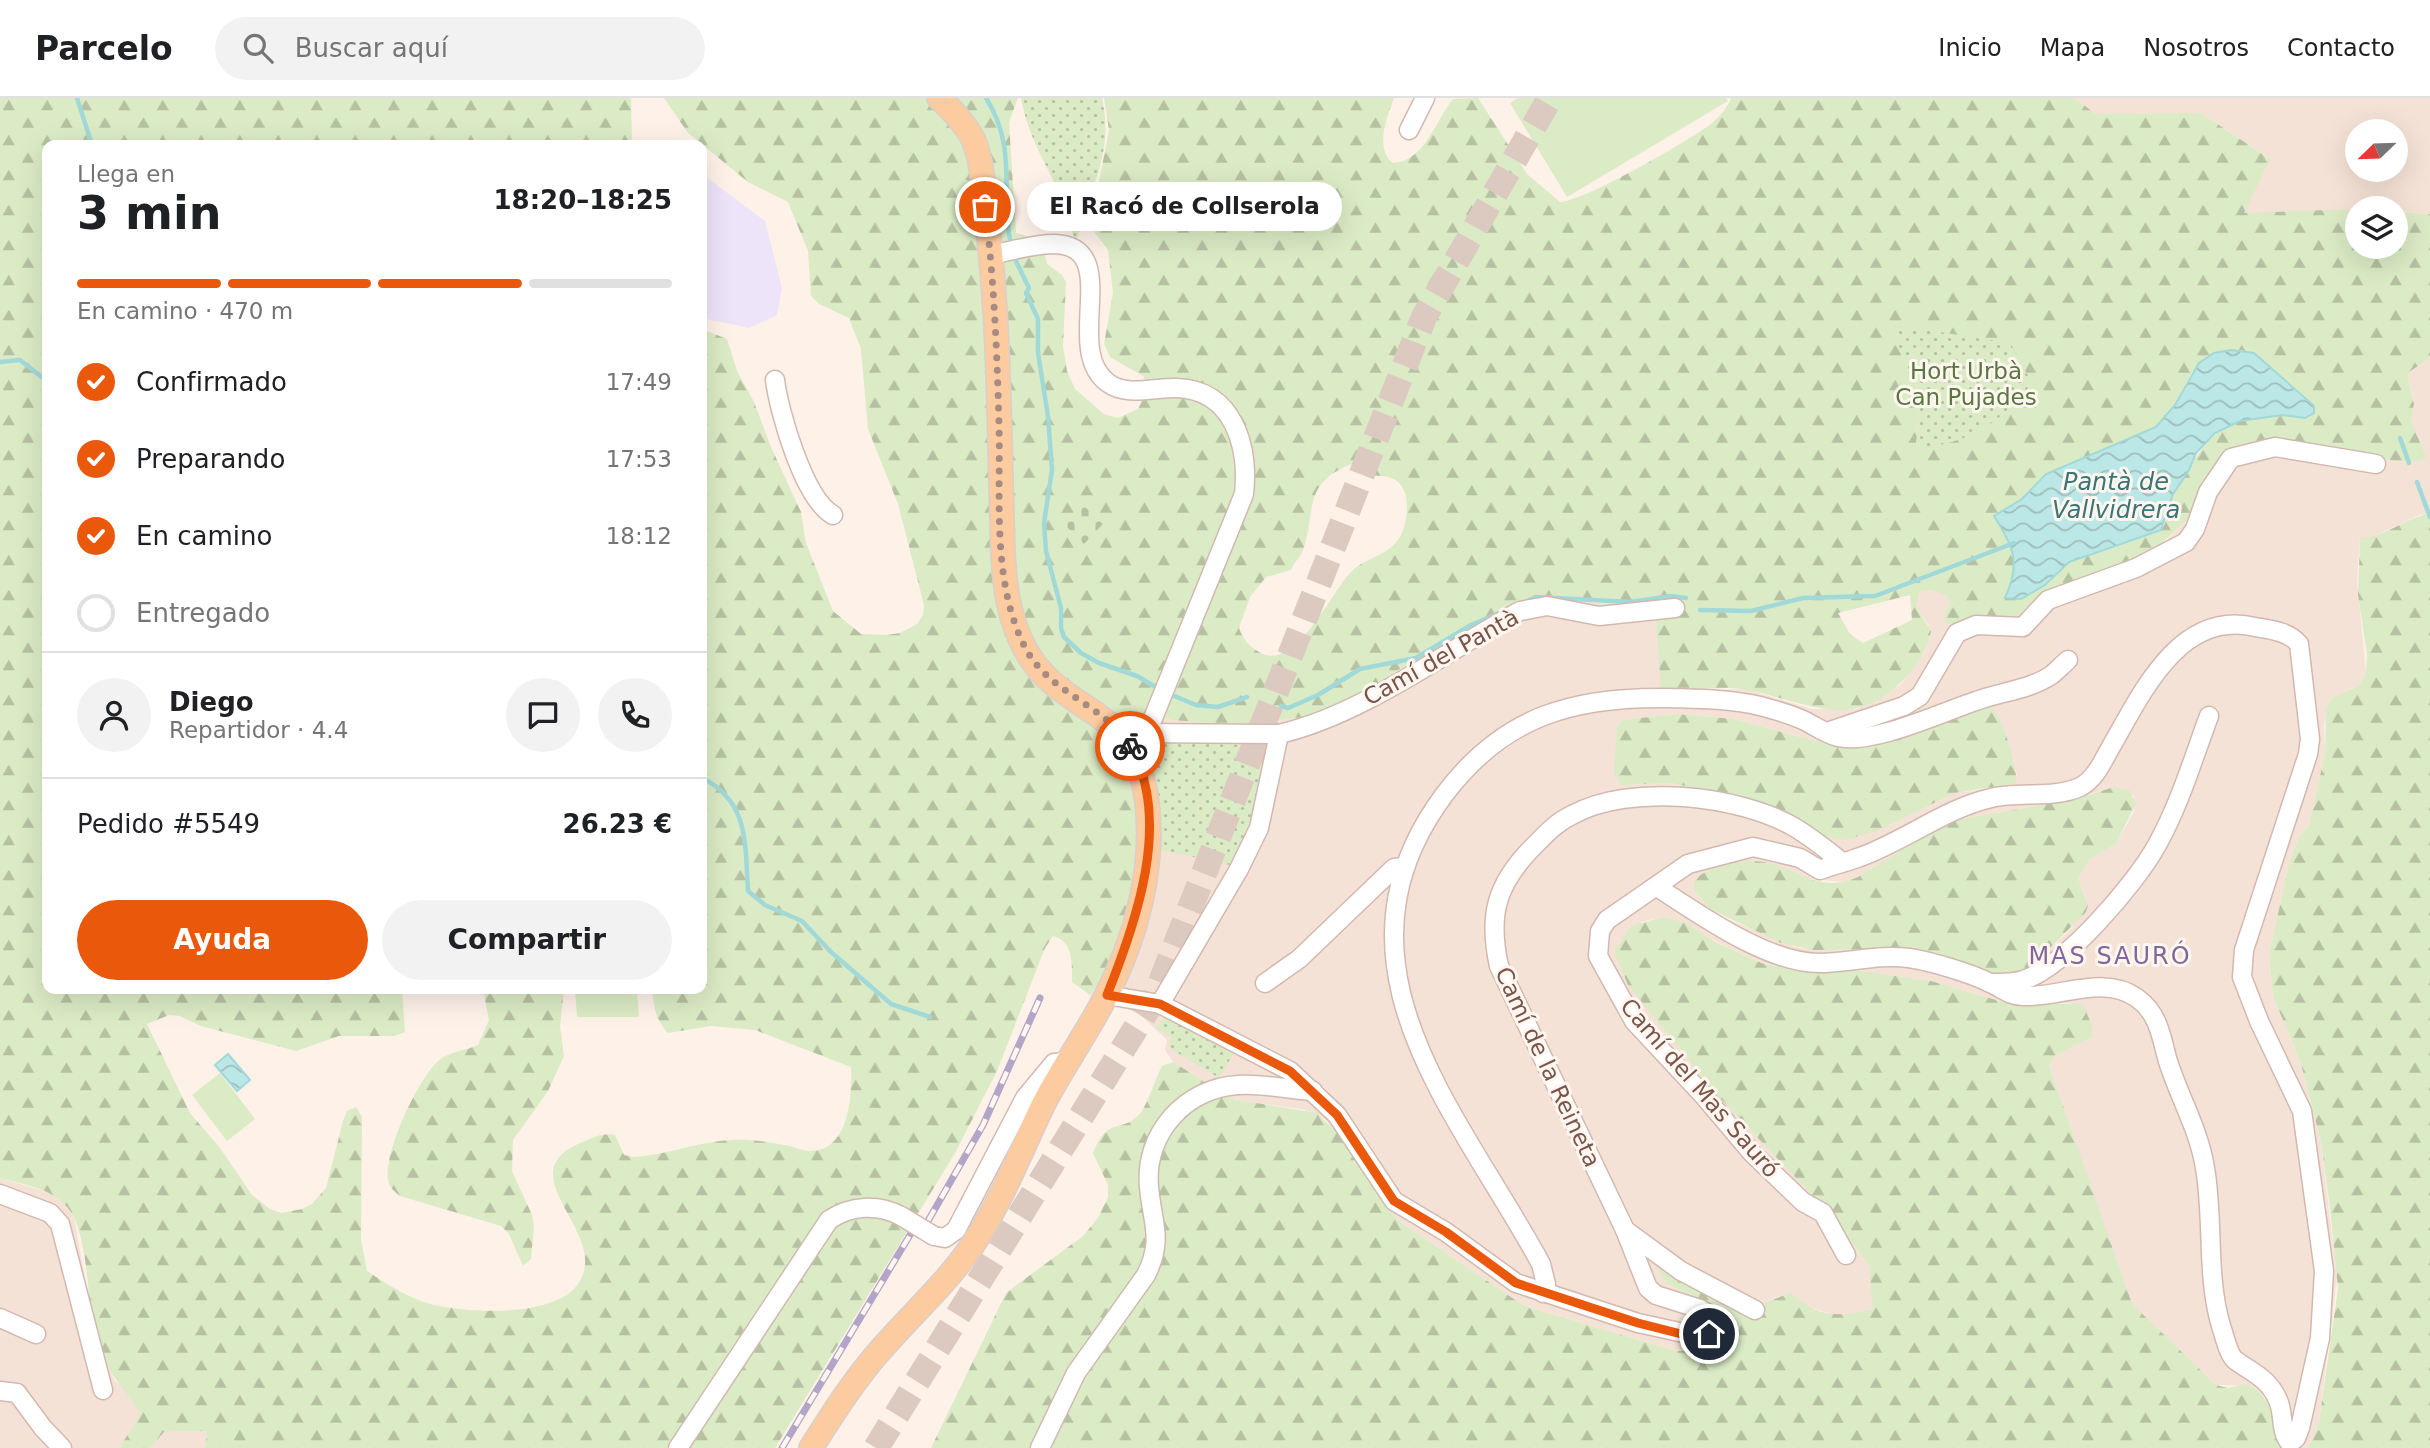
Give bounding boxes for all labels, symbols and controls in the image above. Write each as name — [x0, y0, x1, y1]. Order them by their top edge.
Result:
search box — [215, 17, 705, 80]
text: Parcelo — [35, 29, 173, 68]
icon: search — [239, 29, 277, 67]
text: Buscar aquí — [295, 33, 448, 63]
text: Inicio — [1938, 34, 2002, 62]
text: Mapa — [2040, 34, 2105, 62]
text: Nosotros — [2143, 34, 2249, 62]
text: Contacto — [2287, 34, 2395, 62]
north arrow — [2345, 119, 2408, 182]
map controls — [2345, 119, 2408, 259]
text: Llega en — [77, 161, 175, 187]
pin — [955, 177, 1015, 237]
callout: El Racó de Collserola — [1027, 182, 1342, 232]
text: 18:20–18:25 — [493, 185, 672, 215]
text: 3 min — [77, 186, 221, 240]
icon: bag — [966, 188, 1004, 226]
text: El Racó de Collserola — [1049, 193, 1320, 219]
button: layers — [2345, 196, 2408, 259]
text: En camino · 470 m — [77, 298, 293, 324]
park label: Hort Urbà Can Pujades — [1895, 358, 2037, 410]
icon: check — [77, 363, 115, 401]
text: Confirmado — [136, 367, 287, 397]
text: 17:49 — [606, 369, 672, 395]
icon: check — [77, 440, 115, 478]
text: Preparando — [136, 444, 285, 474]
text: 17:53 — [606, 446, 672, 472]
water label: Pantà de Vallvidrera — [2052, 468, 2180, 524]
icon: check — [77, 517, 115, 555]
text: En camino — [136, 521, 272, 551]
text: 18:12 — [606, 523, 672, 549]
text: Entregado — [136, 598, 270, 628]
street label: Camí del Pantà — [1359, 604, 1523, 710]
button: person — [77, 678, 151, 752]
button: chat — [506, 678, 580, 752]
button: phone — [598, 678, 672, 752]
text: Diego — [169, 687, 254, 717]
courier — [1095, 711, 1165, 781]
text: Repartidor · 4.4 — [169, 717, 348, 743]
icon: bike — [1111, 727, 1149, 765]
text: Pedido #5549 — [77, 809, 260, 839]
text: 26.23 € — [563, 809, 672, 839]
button: Ayuda — [77, 900, 368, 980]
button: Compartir — [382, 900, 672, 980]
district label: MAS SAURÓ — [2028, 940, 2192, 970]
street label: Camí de la Reineta — [1490, 963, 1606, 1171]
street label: Camí del Mas Sauró — [1615, 993, 1785, 1183]
pin — [1679, 1304, 1739, 1364]
icon: home — [1690, 1315, 1728, 1353]

